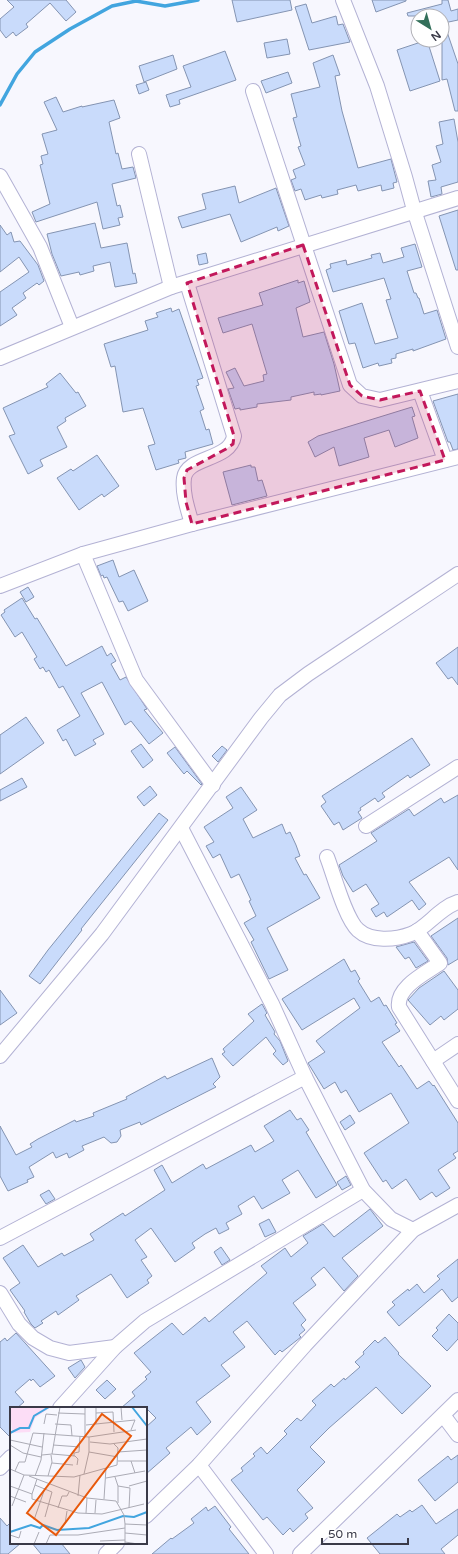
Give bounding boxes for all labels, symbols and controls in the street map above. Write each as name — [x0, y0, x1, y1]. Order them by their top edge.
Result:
north arrow — [410, 8, 450, 48]
text: N — [428, 28, 443, 43]
inset map — [10, 1407, 147, 1544]
scale bar — [322, 1520, 408, 1546]
text: 50 m — [328, 1527, 357, 1541]

